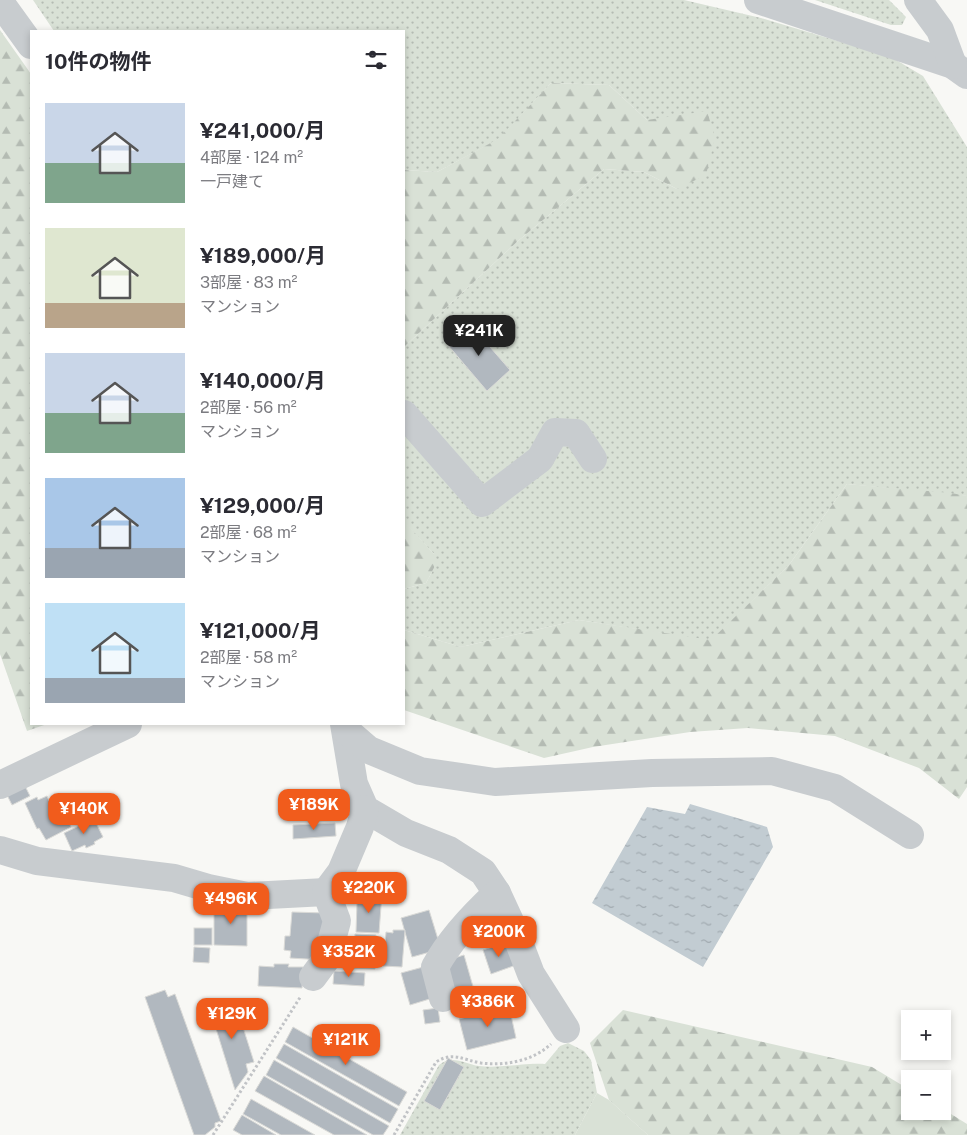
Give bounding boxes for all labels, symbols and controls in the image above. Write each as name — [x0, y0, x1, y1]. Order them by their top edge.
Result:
icon: filters — [362, 46, 390, 74]
text: 10件の物件 — [45, 49, 152, 74]
text: ¥241,000/月 — [200, 118, 325, 143]
icon: home — [85, 123, 145, 183]
text: 4部屋 · 124 m² — [200, 148, 303, 167]
text: 一戸建て — [200, 172, 264, 191]
text: ¥189,000/月 — [200, 243, 326, 268]
icon: home — [85, 248, 145, 308]
text: 3部屋 · 83 m² — [200, 273, 297, 292]
text: マンション — [200, 297, 280, 316]
pin: ¥241K — [444, 314, 514, 357]
text: ¥241K — [454, 321, 504, 340]
text: ¥140,000/月 — [200, 368, 325, 393]
icon: home — [85, 373, 145, 433]
text: 2部屋 · 56 m² — [200, 398, 297, 417]
text: マンション — [200, 422, 280, 441]
text: ¥129,000/月 — [200, 493, 325, 518]
icon: home — [85, 498, 145, 558]
text: 2部屋 · 68 m² — [200, 523, 297, 542]
text: マンション — [200, 547, 280, 566]
text: ¥121,000/月 — [200, 618, 320, 643]
icon: home — [85, 623, 145, 683]
text: 2部屋 · 58 m² — [200, 648, 297, 667]
text: マンション — [200, 672, 280, 691]
pin: ¥189K — [279, 788, 349, 831]
pin: ¥140K — [49, 792, 119, 835]
text: ¥189K — [289, 795, 339, 814]
text: ¥140K — [59, 799, 109, 818]
pin: ¥220K — [334, 872, 404, 914]
text: ¥220K — [343, 878, 395, 897]
pin: ¥496K — [196, 882, 266, 925]
text: ¥496K — [204, 889, 258, 908]
pin: ¥200K — [464, 916, 534, 958]
text: ¥200K — [473, 922, 525, 941]
pin: ¥352K — [314, 936, 384, 978]
text: ¥352K — [322, 942, 376, 961]
pin: ¥386K — [453, 986, 523, 1028]
text: ¥386K — [461, 992, 515, 1011]
pin: ¥129K — [197, 998, 267, 1040]
text: ¥129K — [207, 1004, 257, 1023]
map controls — [901, 1010, 951, 1120]
button: + — [901, 1010, 951, 1060]
pin: ¥121K — [311, 1024, 381, 1066]
text: ¥121K — [323, 1030, 369, 1049]
button: − — [901, 1070, 951, 1120]

